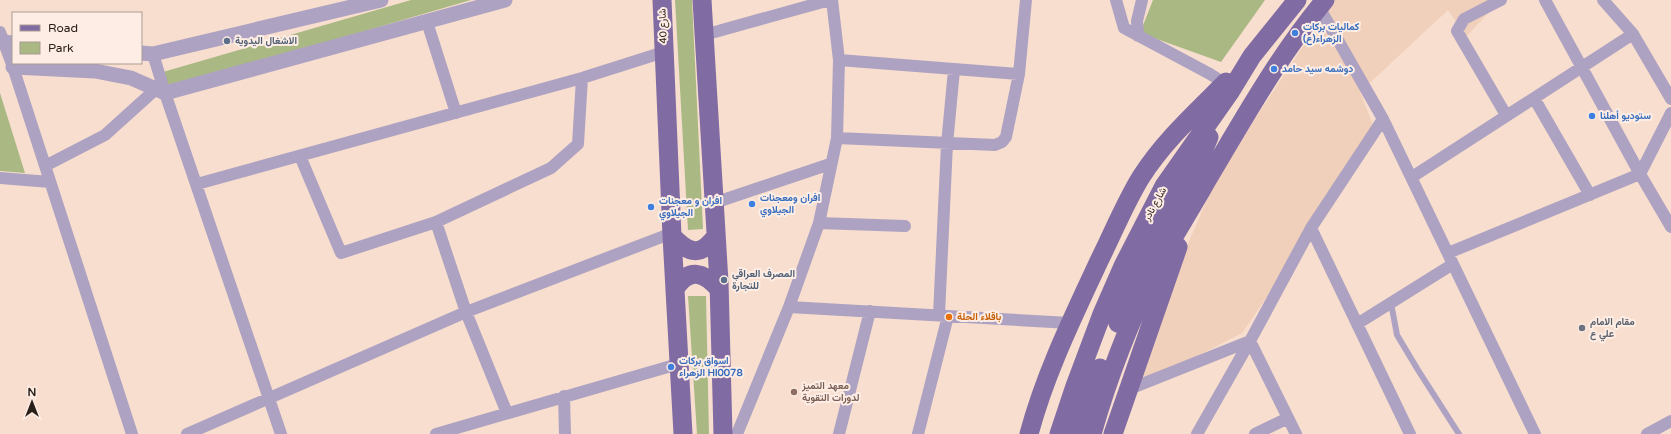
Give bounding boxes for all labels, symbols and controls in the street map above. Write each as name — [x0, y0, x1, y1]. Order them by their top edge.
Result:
street label: شارع 40 — [656, 8, 670, 44]
legend — [12, 12, 142, 64]
text: Road — [48, 21, 78, 35]
place label: كماليات بركات الزهراء(ع) — [1303, 21, 1360, 46]
marker: كماليات بركات الزهراء(ع) — [1290, 28, 1300, 38]
place label: الاشغال اليدوية — [235, 35, 297, 47]
marker: الاشغال اليدوية — [222, 36, 232, 46]
text: Park — [48, 41, 74, 55]
place label: دوشمه سيد حامد — [1282, 63, 1353, 75]
marker: دوشمه سيد حامد — [1269, 64, 1279, 74]
place label: ستوديو أهلنا — [1600, 110, 1651, 122]
marker: ستوديو أهلنا — [1587, 111, 1597, 121]
street label: شارع نادر — [1140, 185, 1169, 224]
place label: افران ومعجنات الجيلاوي — [760, 192, 820, 218]
place label: افران و معجنات الجيلاوي — [659, 195, 722, 221]
marker: افران ومعجنات الجيلاوي — [747, 199, 757, 209]
marker: افران و معجنات الجيلاوي — [646, 202, 656, 212]
place label: المصرف العراقي للتجارة — [732, 268, 795, 292]
marker: المصرف العراقي للتجارة — [719, 275, 729, 285]
place label: باقلاء الحلة — [957, 311, 1001, 323]
marker: باقلاء الحلة — [944, 312, 954, 322]
place label: مقام الامام علي ع — [1590, 316, 1635, 342]
marker: مقام الامام علي ع — [1577, 323, 1587, 333]
place label: اسواق بركات الزهراء Hl0078 — [679, 355, 743, 379]
marker: اسواق بركات الزهراء Hl0078 — [666, 362, 676, 372]
place label: معهد التميز لدورات التقوية — [801, 380, 860, 404]
north arrow — [12, 382, 52, 422]
text: N — [28, 386, 36, 399]
marker: معهد التميز لدورات التقوية — [789, 387, 799, 397]

